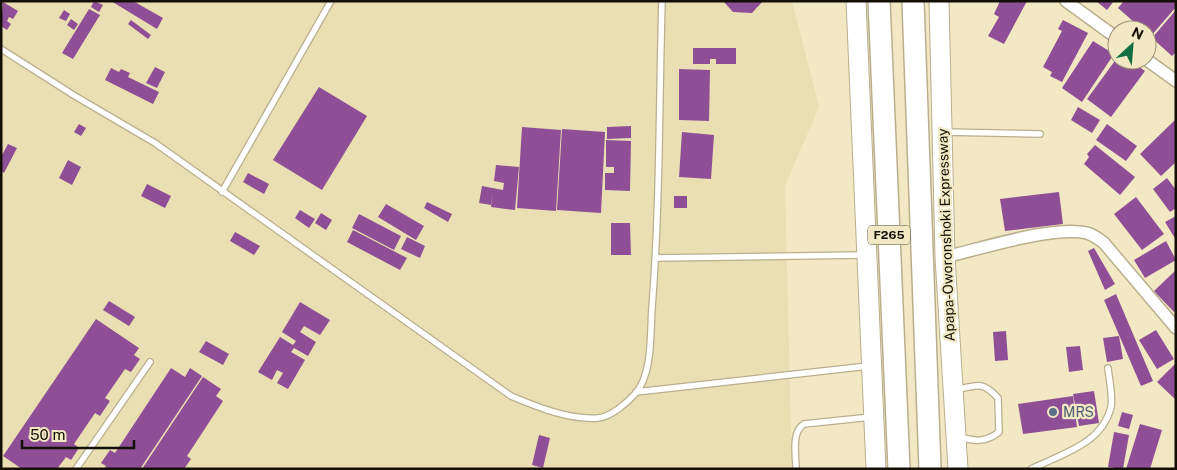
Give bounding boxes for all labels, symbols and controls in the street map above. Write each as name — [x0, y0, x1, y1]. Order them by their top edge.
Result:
north arrow — [1107, 20, 1157, 70]
text: N — [1129, 24, 1146, 43]
street label: Apapa-Oworonshoki Expressway — [934, 128, 958, 342]
road number: F265 — [868, 226, 910, 244]
place label: MRS — [1063, 404, 1094, 420]
marker: MRS — [1047, 406, 1059, 418]
scale bar — [22, 418, 135, 450]
text: 50 m — [30, 426, 65, 443]

